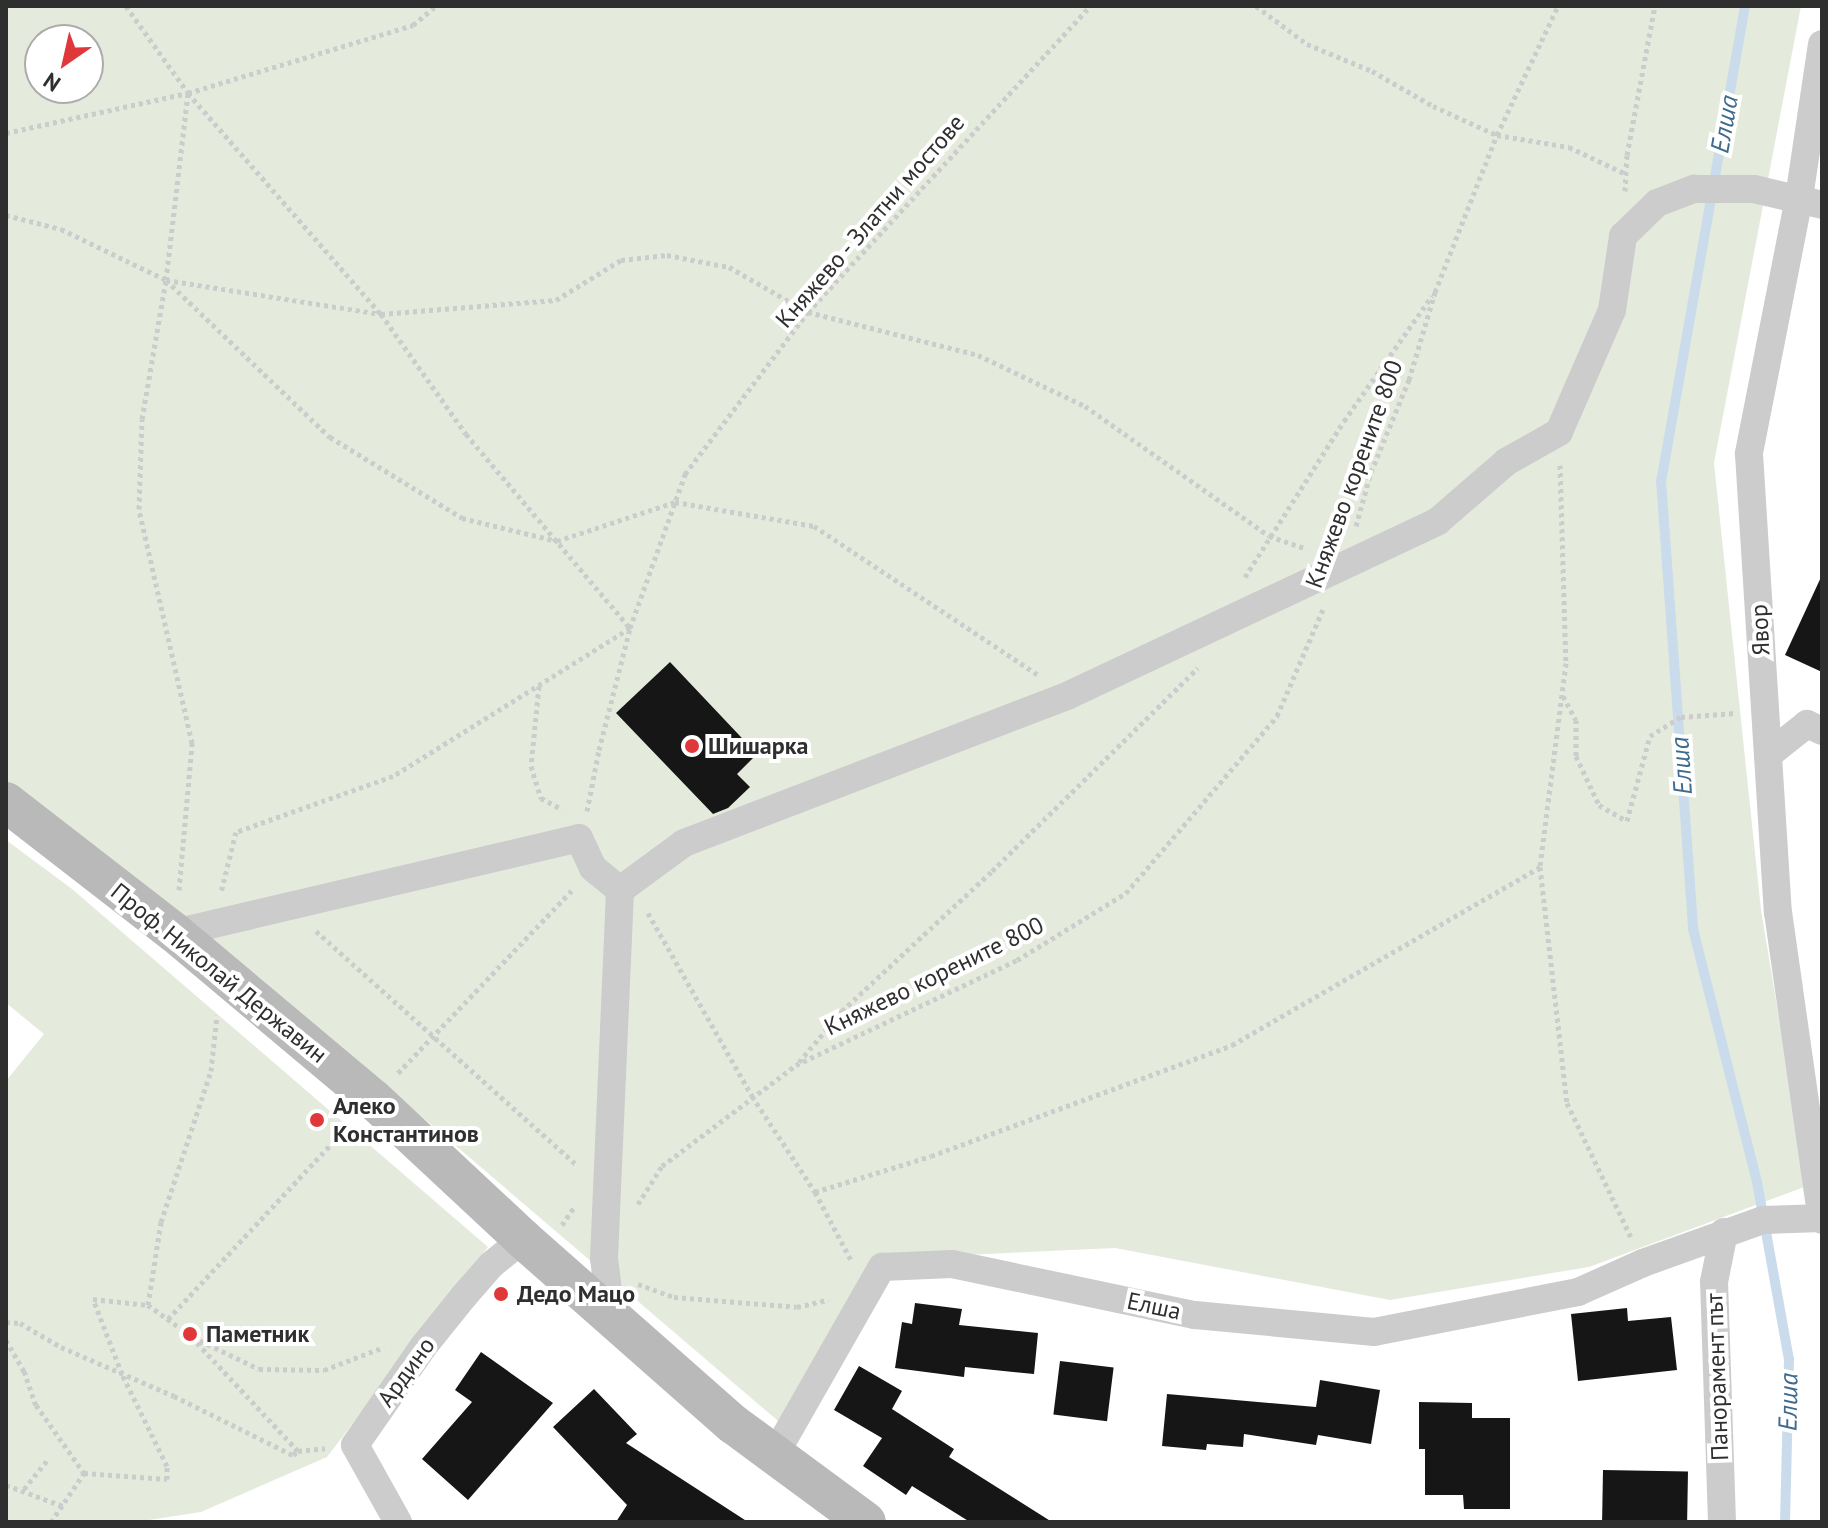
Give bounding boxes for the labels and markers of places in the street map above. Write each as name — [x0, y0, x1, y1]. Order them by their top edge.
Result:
place label: Шишарка — [708, 732, 808, 760]
marker: Шишарка — [683, 737, 701, 755]
place label: Алеко Константинов — [333, 1092, 479, 1148]
marker: Алеко Константинов — [308, 1111, 326, 1129]
place label: Дедо Мацо — [517, 1280, 635, 1308]
marker: Дедо Мацо — [492, 1285, 510, 1303]
place label: Паметник — [206, 1320, 309, 1348]
marker: Паметник — [181, 1325, 199, 1343]

